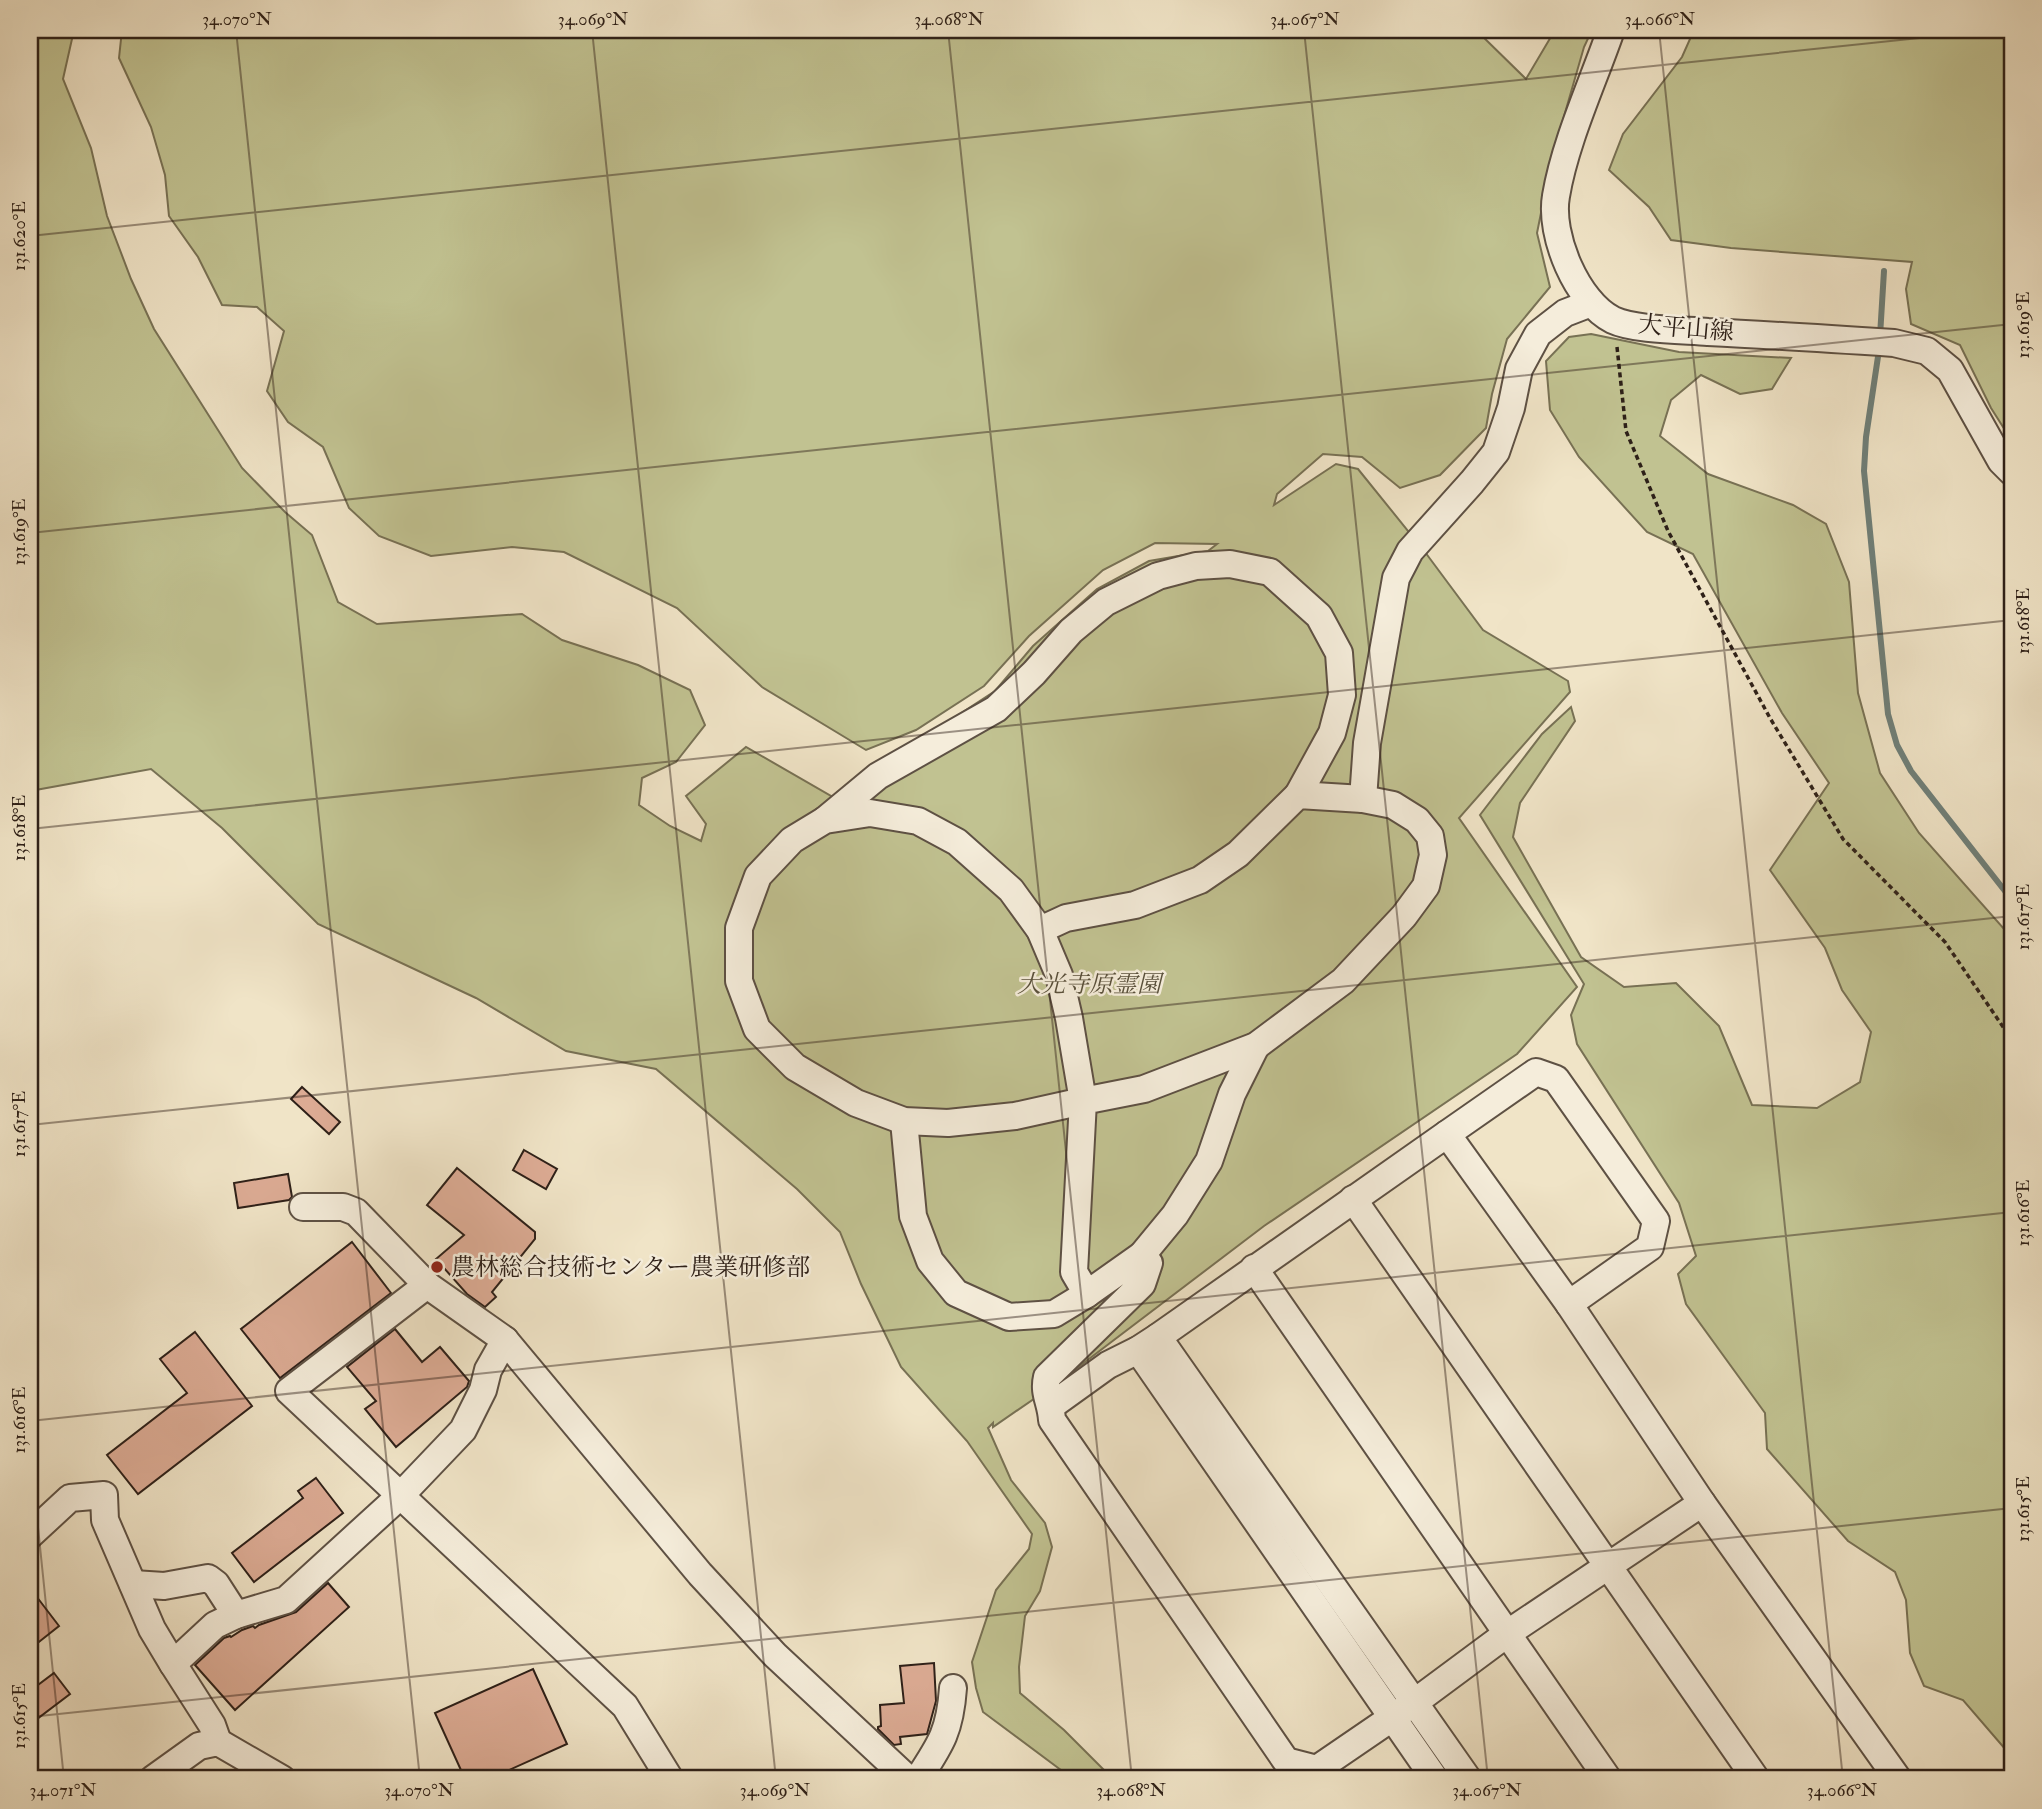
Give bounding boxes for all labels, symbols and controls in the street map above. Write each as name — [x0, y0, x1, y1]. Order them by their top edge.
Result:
text: 34.070°N — [202, 8, 272, 31]
text: 34.069°N — [558, 8, 628, 31]
text: 34.068°N — [914, 8, 984, 31]
text: 34.067°N — [1270, 8, 1340, 31]
text: 34.066°N — [1625, 8, 1695, 31]
text: 131.620°E — [8, 201, 31, 271]
text: 131.619°E — [2012, 291, 2035, 359]
street label: 大平山線 — [1637, 309, 1735, 348]
text: 131.619°E — [8, 498, 31, 566]
text: 131.618°E — [2012, 588, 2035, 654]
text: 131.618°E — [8, 795, 31, 861]
text: 131.617°E — [2012, 884, 2035, 950]
park label: 大光寺原霊園 — [1017, 969, 1165, 1000]
text: 131.617°E — [8, 1091, 31, 1157]
text: 131.616°E — [2012, 1179, 2035, 1246]
place label: 農林総合技術センター農業研修部 — [451, 1252, 810, 1283]
marker: 農林総合技術センター農業研修部 — [429, 1259, 445, 1275]
text: 131.616°E — [8, 1386, 31, 1453]
text: 131.615°E — [2012, 1476, 2035, 1542]
text: 131.615°E — [8, 1683, 31, 1749]
text: 34.071°N — [30, 1779, 96, 1802]
text: 34.070°N — [384, 1779, 454, 1802]
text: 34.069°N — [740, 1779, 810, 1802]
text: 34.068°N — [1096, 1779, 1166, 1802]
text: 34.067°N — [1452, 1779, 1522, 1802]
text: 34.066°N — [1807, 1779, 1877, 1802]

